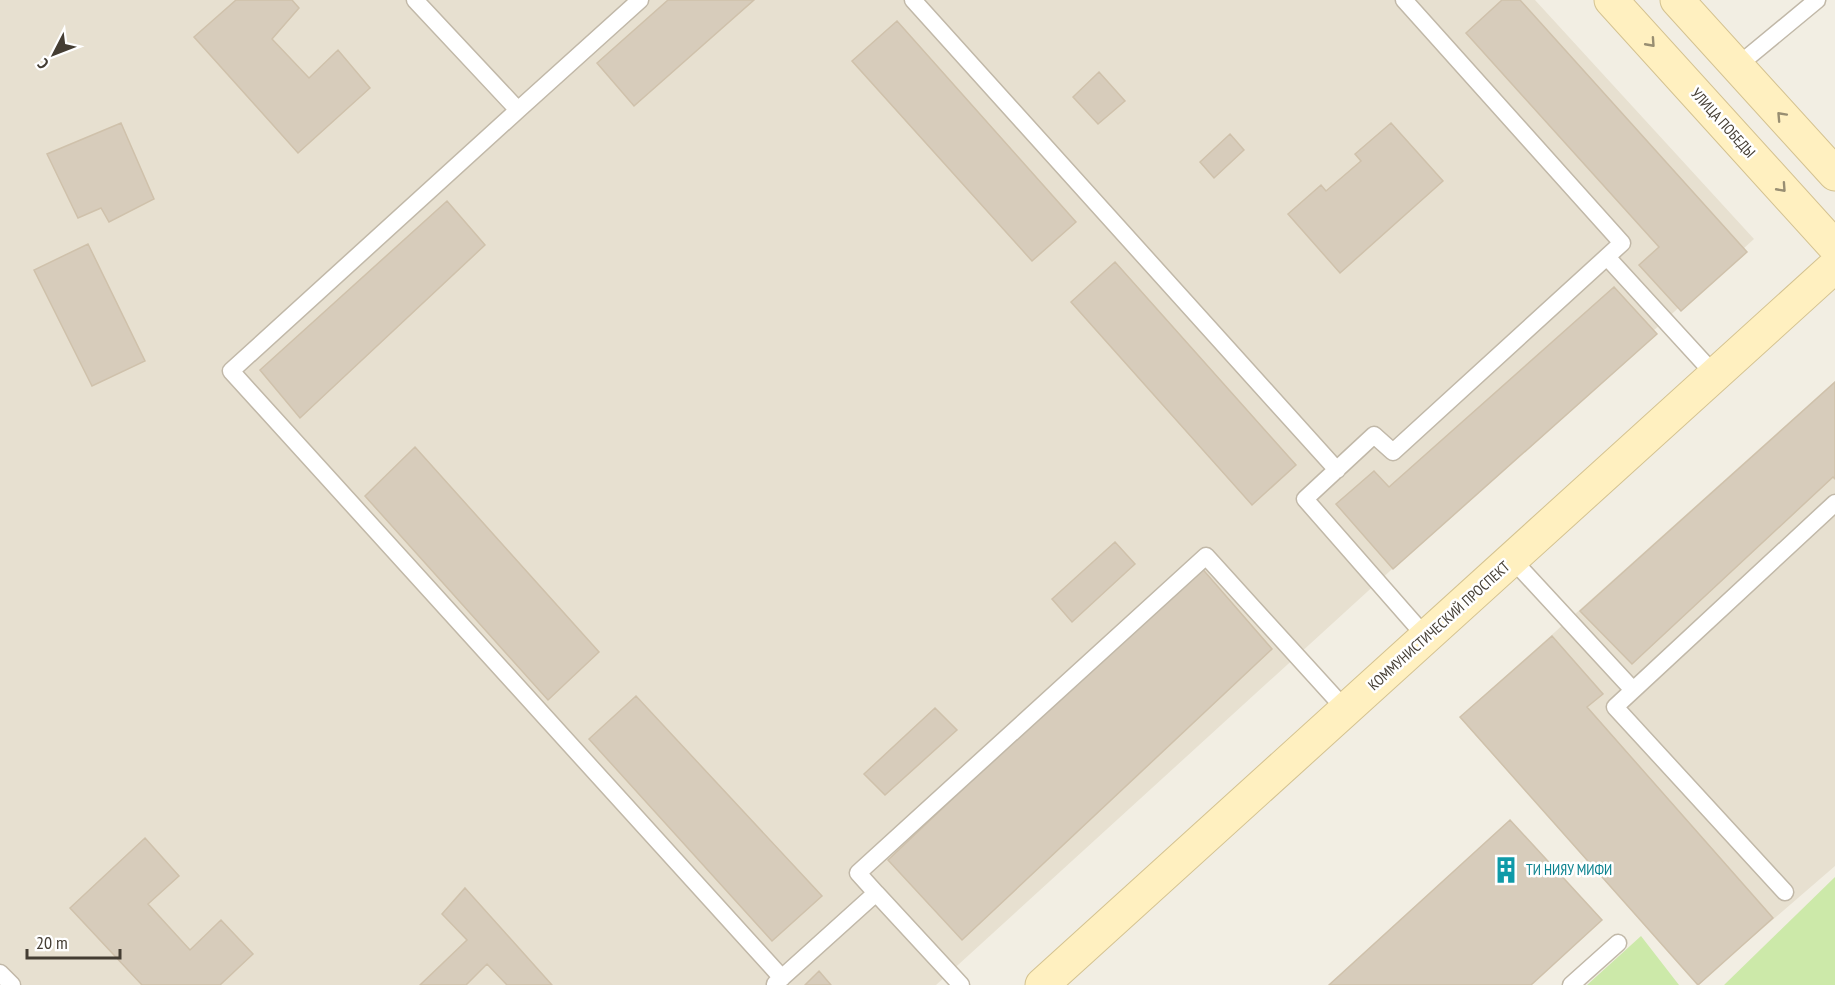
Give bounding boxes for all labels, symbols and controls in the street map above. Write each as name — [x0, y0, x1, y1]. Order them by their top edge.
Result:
north arrow — [24, 24, 84, 84]
one-way arrow — [1644, 37, 1655, 47]
text: С — [33, 54, 53, 73]
street label: УЛИЦА ПОБЕДЫ — [1687, 84, 1760, 161]
one-way arrow — [1777, 112, 1788, 122]
one-way arrow — [1774, 181, 1785, 192]
street label: КОММУНИСТИЧЕСКИЙ ПРОСПЕКТ — [1364, 557, 1514, 694]
building icon: ТИ НИЯУ МИФИ — [1491, 855, 1521, 885]
place label: ТИ НИЯУ МИФИ — [1526, 860, 1612, 879]
scale bar — [27, 922, 120, 960]
text: 20 m — [36, 931, 68, 954]

